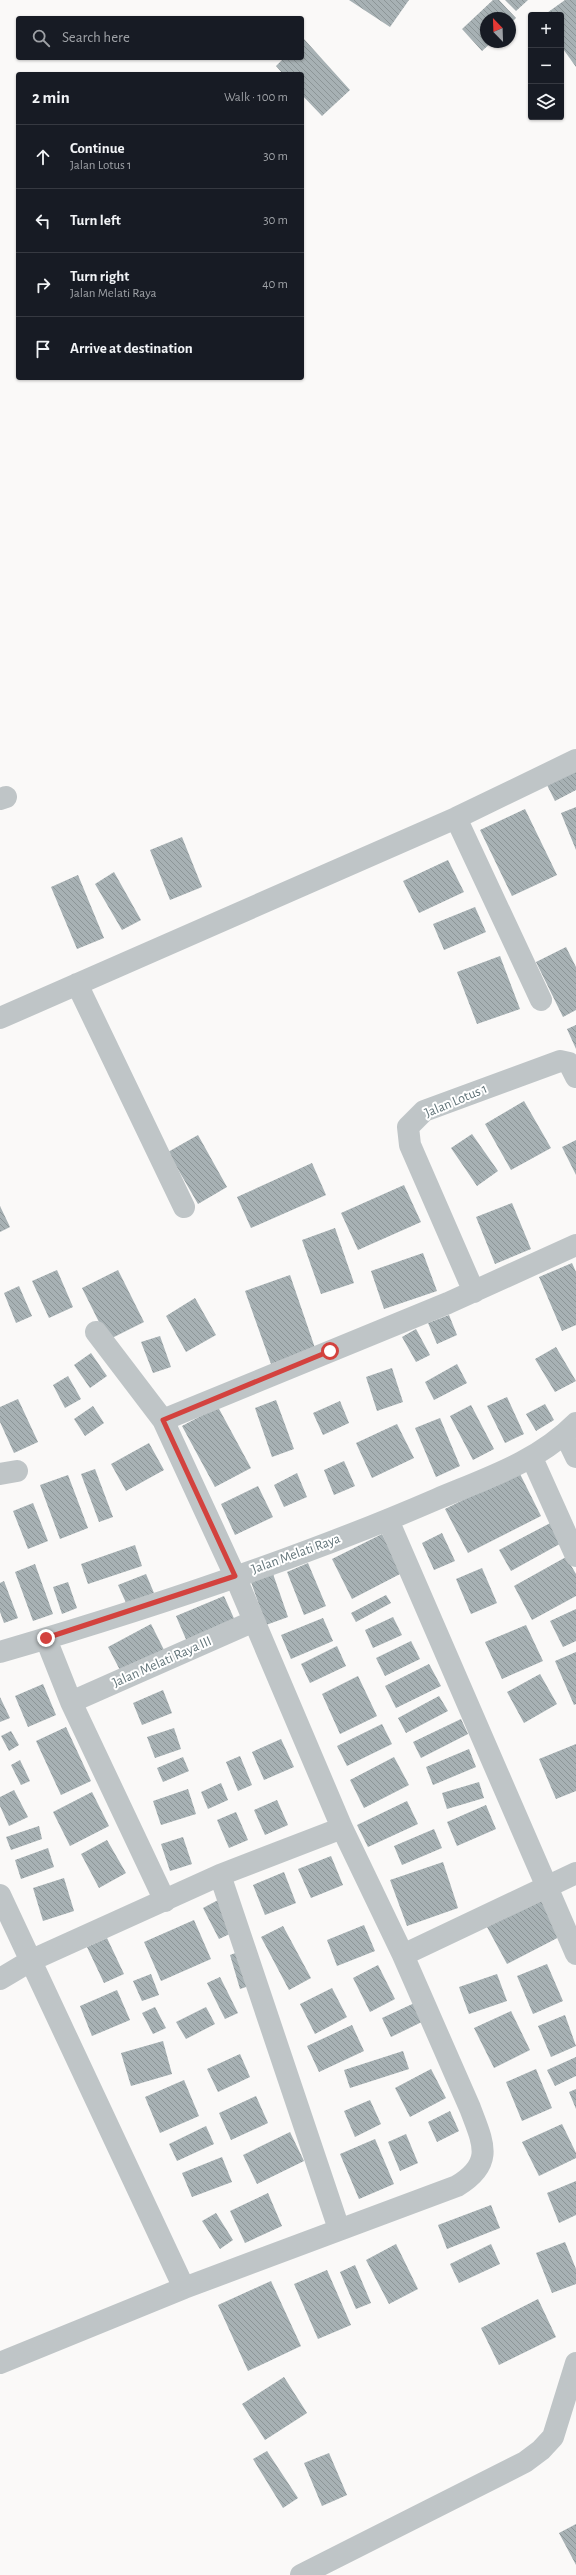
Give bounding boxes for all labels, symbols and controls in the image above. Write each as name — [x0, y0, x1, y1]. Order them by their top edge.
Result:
north arrow — [480, 12, 516, 48]
map controls — [528, 12, 564, 120]
button: + — [528, 12, 564, 48]
search box — [16, 16, 304, 60]
icon: search — [30, 27, 52, 49]
text: Search here — [62, 30, 130, 45]
button: − — [528, 48, 564, 84]
button: layers — [528, 84, 564, 120]
text: 2 min — [32, 89, 70, 106]
text: Walk · 100 m — [224, 91, 288, 104]
text: Continue — [70, 141, 125, 156]
icon: ahead — [32, 146, 54, 168]
text: 30 m — [263, 150, 288, 163]
text: Jalan Lotus 1 — [70, 159, 132, 172]
icon: left — [32, 210, 54, 232]
text: Turn left — [70, 213, 121, 228]
text: 30 m — [263, 214, 288, 227]
text: Turn right — [70, 269, 129, 284]
icon: right — [32, 274, 54, 296]
text: 40 m — [262, 278, 288, 291]
text: Jalan Melati Raya — [70, 287, 157, 300]
icon: arrive — [32, 338, 54, 360]
text: Arrive at destination — [70, 341, 193, 356]
street label: Jalan Lotus 1 — [423, 1082, 489, 1120]
route start — [321, 1342, 339, 1360]
street label: Jalan Melati Raya — [250, 1531, 343, 1577]
route end — [37, 1629, 55, 1647]
street label: Jalan Melati Raya III — [110, 1634, 214, 1690]

